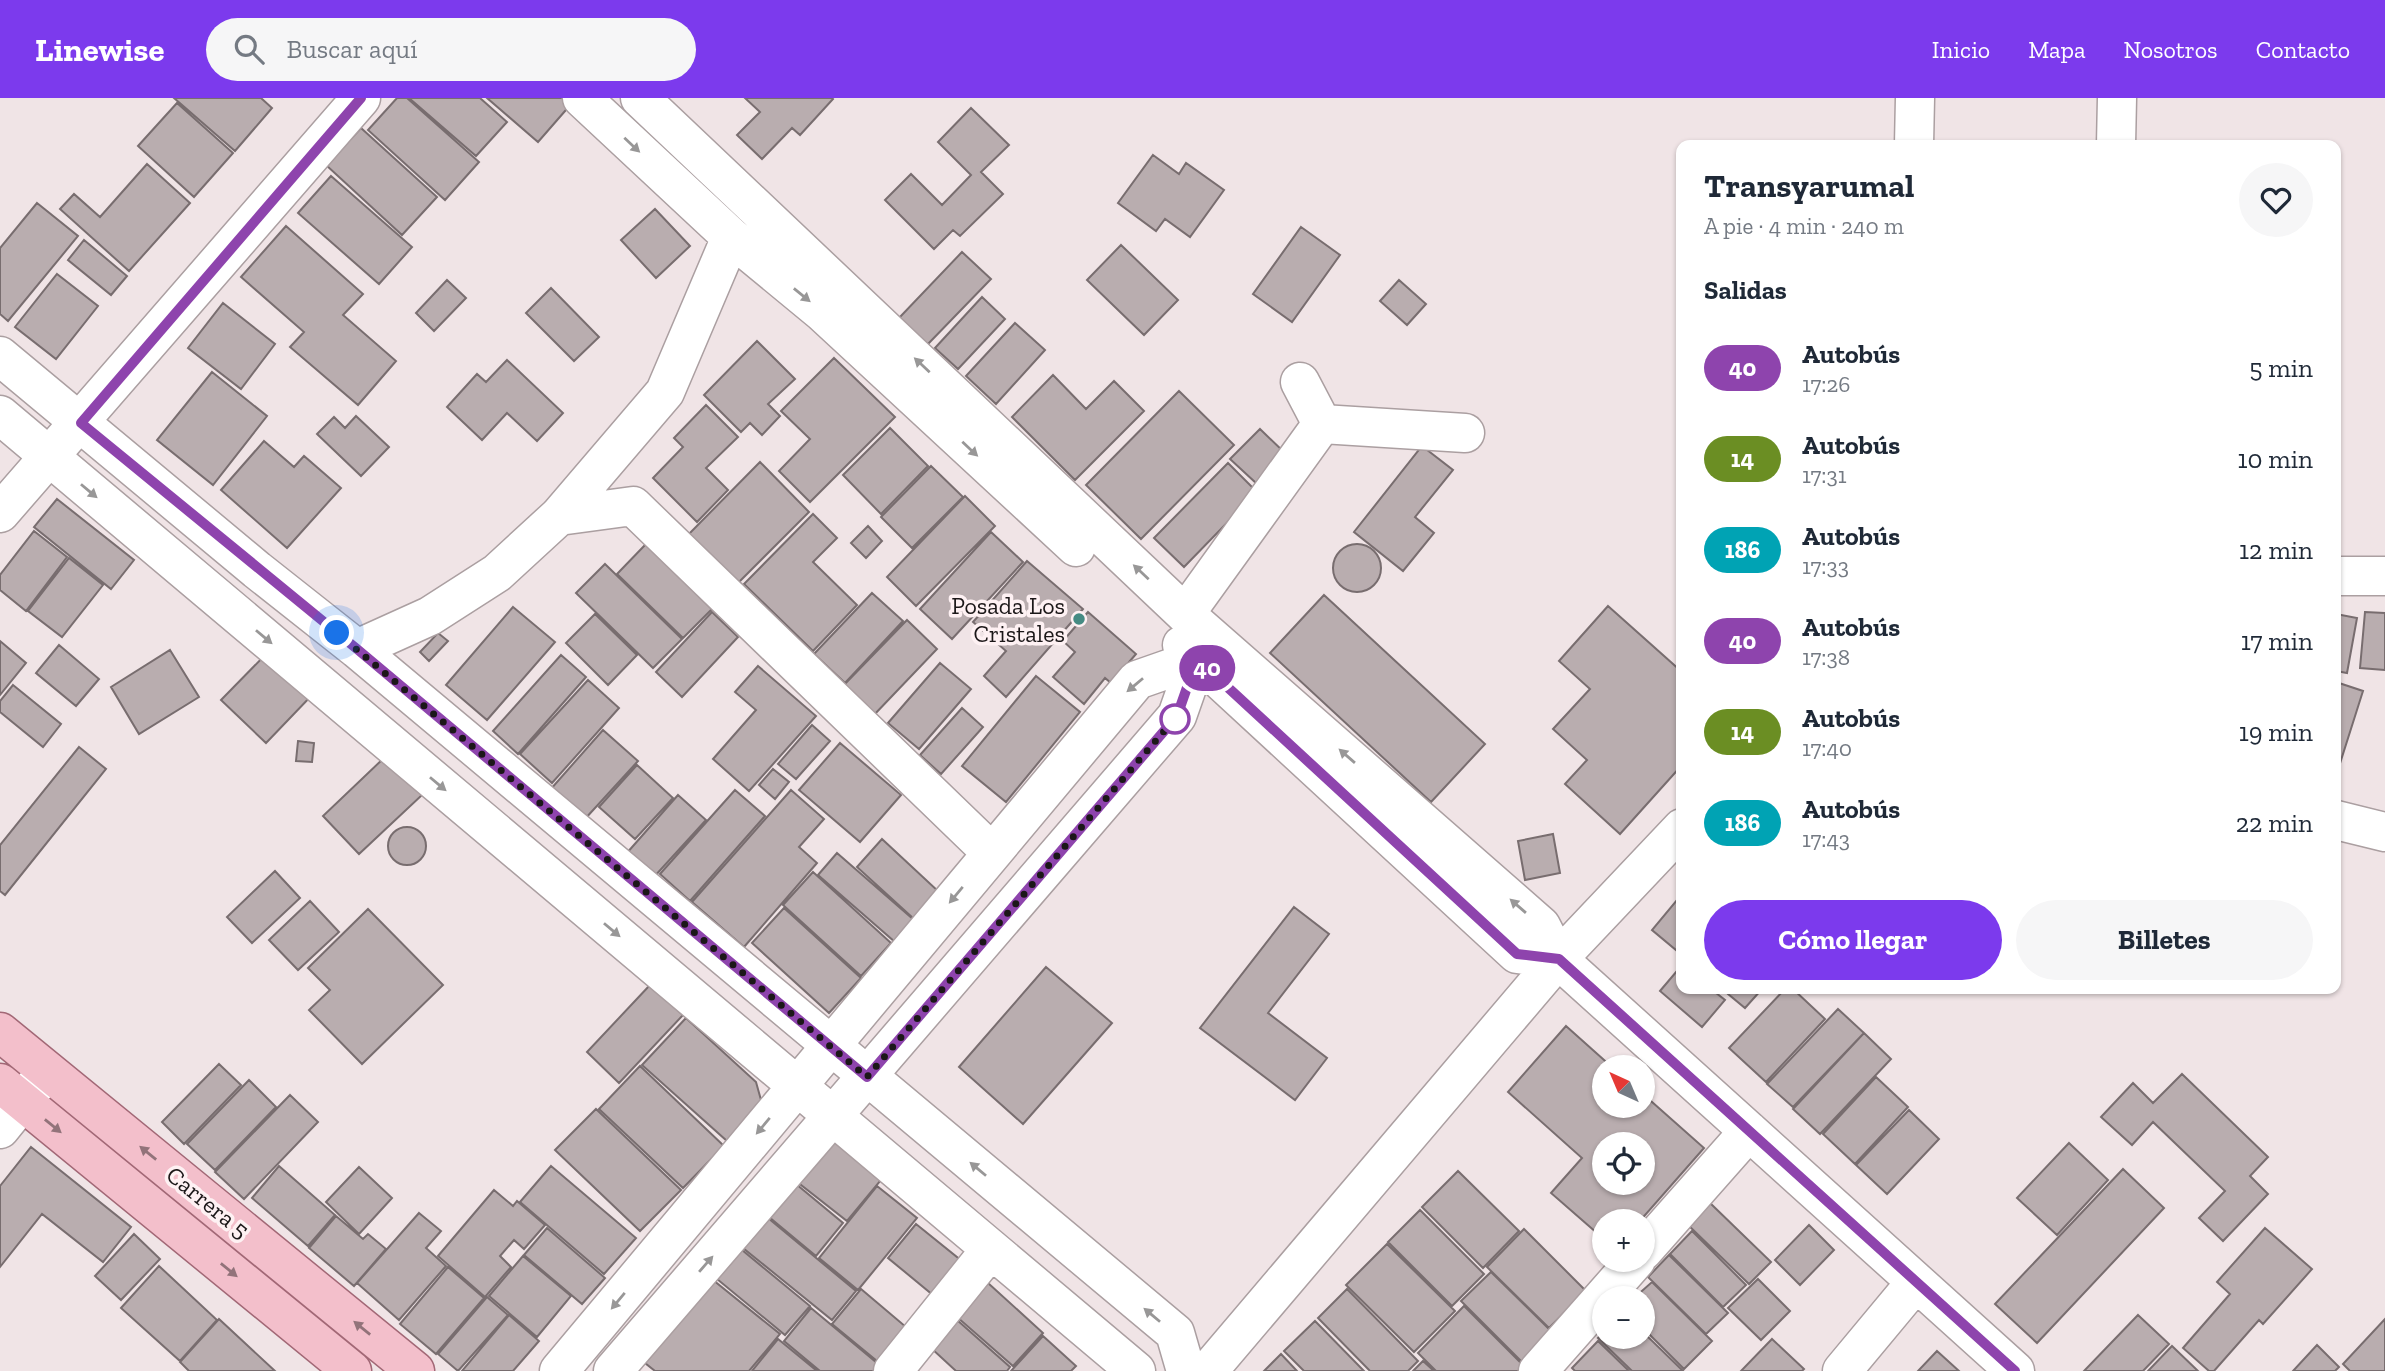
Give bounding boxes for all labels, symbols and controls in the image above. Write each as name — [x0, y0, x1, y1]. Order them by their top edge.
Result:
search box — [206, 18, 696, 81]
text: Linewise — [35, 30, 164, 69]
icon: search — [230, 30, 268, 68]
text: Buscar aquí — [286, 33, 417, 65]
text: Inicio — [1932, 35, 1990, 64]
text: Mapa — [2028, 35, 2085, 64]
text: Nosotros — [2123, 35, 2218, 64]
text: Contacto — [2256, 35, 2350, 64]
one-way arrow — [623, 136, 640, 152]
button: heart — [2239, 163, 2313, 237]
text: Transyarumal — [1704, 166, 1914, 205]
text: A pie · 4 min · 240 m — [1704, 212, 1904, 240]
text: Salidas — [1704, 274, 1787, 306]
one-way arrow — [793, 287, 810, 302]
text: Autobús — [1802, 338, 1900, 370]
text: 5 min — [2249, 352, 2313, 384]
text: 40 — [1729, 353, 1756, 382]
one-way arrow — [914, 357, 931, 373]
text: 17:26 — [1802, 370, 1851, 398]
text: Autobús — [1802, 429, 1900, 461]
one-way arrow — [961, 440, 978, 456]
text: 10 min — [2237, 443, 2313, 475]
text: 14 — [1731, 444, 1754, 473]
text: 17:31 — [1802, 461, 1847, 489]
one-way arrow — [81, 483, 98, 498]
text: Autobús — [1802, 520, 1900, 552]
text: 12 min — [2239, 534, 2313, 566]
text: 186 — [1725, 535, 1760, 564]
text: 17:33 — [1802, 552, 1849, 580]
one-way arrow — [1133, 564, 1150, 580]
place label: Posada Los Cristales — [951, 591, 1065, 648]
marker: Posada Los Cristales — [1071, 611, 1087, 627]
text: Autobús — [1802, 611, 1900, 643]
your location — [319, 615, 354, 650]
text: 17 min — [2241, 625, 2313, 657]
text: 40 — [1729, 626, 1756, 655]
one-way arrow — [255, 629, 272, 644]
text: 17:38 — [1802, 643, 1850, 671]
line badge: 40 — [1176, 645, 1238, 691]
text: 40 — [1193, 653, 1221, 682]
one-way arrow — [1126, 678, 1144, 693]
text: Autobús — [1802, 702, 1900, 734]
unlabelled marker — [1160, 704, 1190, 734]
text: 19 min — [2239, 716, 2313, 748]
text: 14 — [1731, 717, 1754, 746]
text: 17:40 — [1802, 734, 1852, 762]
one-way arrow — [1338, 748, 1356, 764]
one-way arrow — [428, 776, 446, 791]
text: Autobús — [1802, 793, 1900, 825]
text: 22 min — [2236, 807, 2313, 839]
text: 186 — [1725, 808, 1760, 837]
text: 17:43 — [1802, 825, 1850, 853]
one-way arrow — [949, 886, 964, 904]
one-way arrow — [1510, 898, 1527, 914]
button: Cómo llegar — [1704, 900, 2002, 980]
button: Billetes — [2016, 900, 2313, 980]
one-way arrow — [603, 922, 620, 937]
north arrow — [1592, 1055, 1656, 1118]
map controls — [1592, 1055, 1655, 1349]
one-way arrow — [756, 1117, 771, 1135]
one-way arrow — [44, 1118, 61, 1133]
button: locate — [1592, 1132, 1655, 1195]
one-way arrow — [140, 1146, 157, 1161]
street label: Carrera 5 — [161, 1160, 255, 1244]
one-way arrow — [969, 1162, 986, 1177]
button: + — [1592, 1209, 1655, 1272]
one-way arrow — [698, 1255, 714, 1273]
one-way arrow — [219, 1263, 237, 1278]
button: − — [1592, 1286, 1655, 1349]
one-way arrow — [610, 1291, 625, 1309]
one-way arrow — [1144, 1308, 1161, 1323]
one-way arrow — [354, 1321, 371, 1336]

